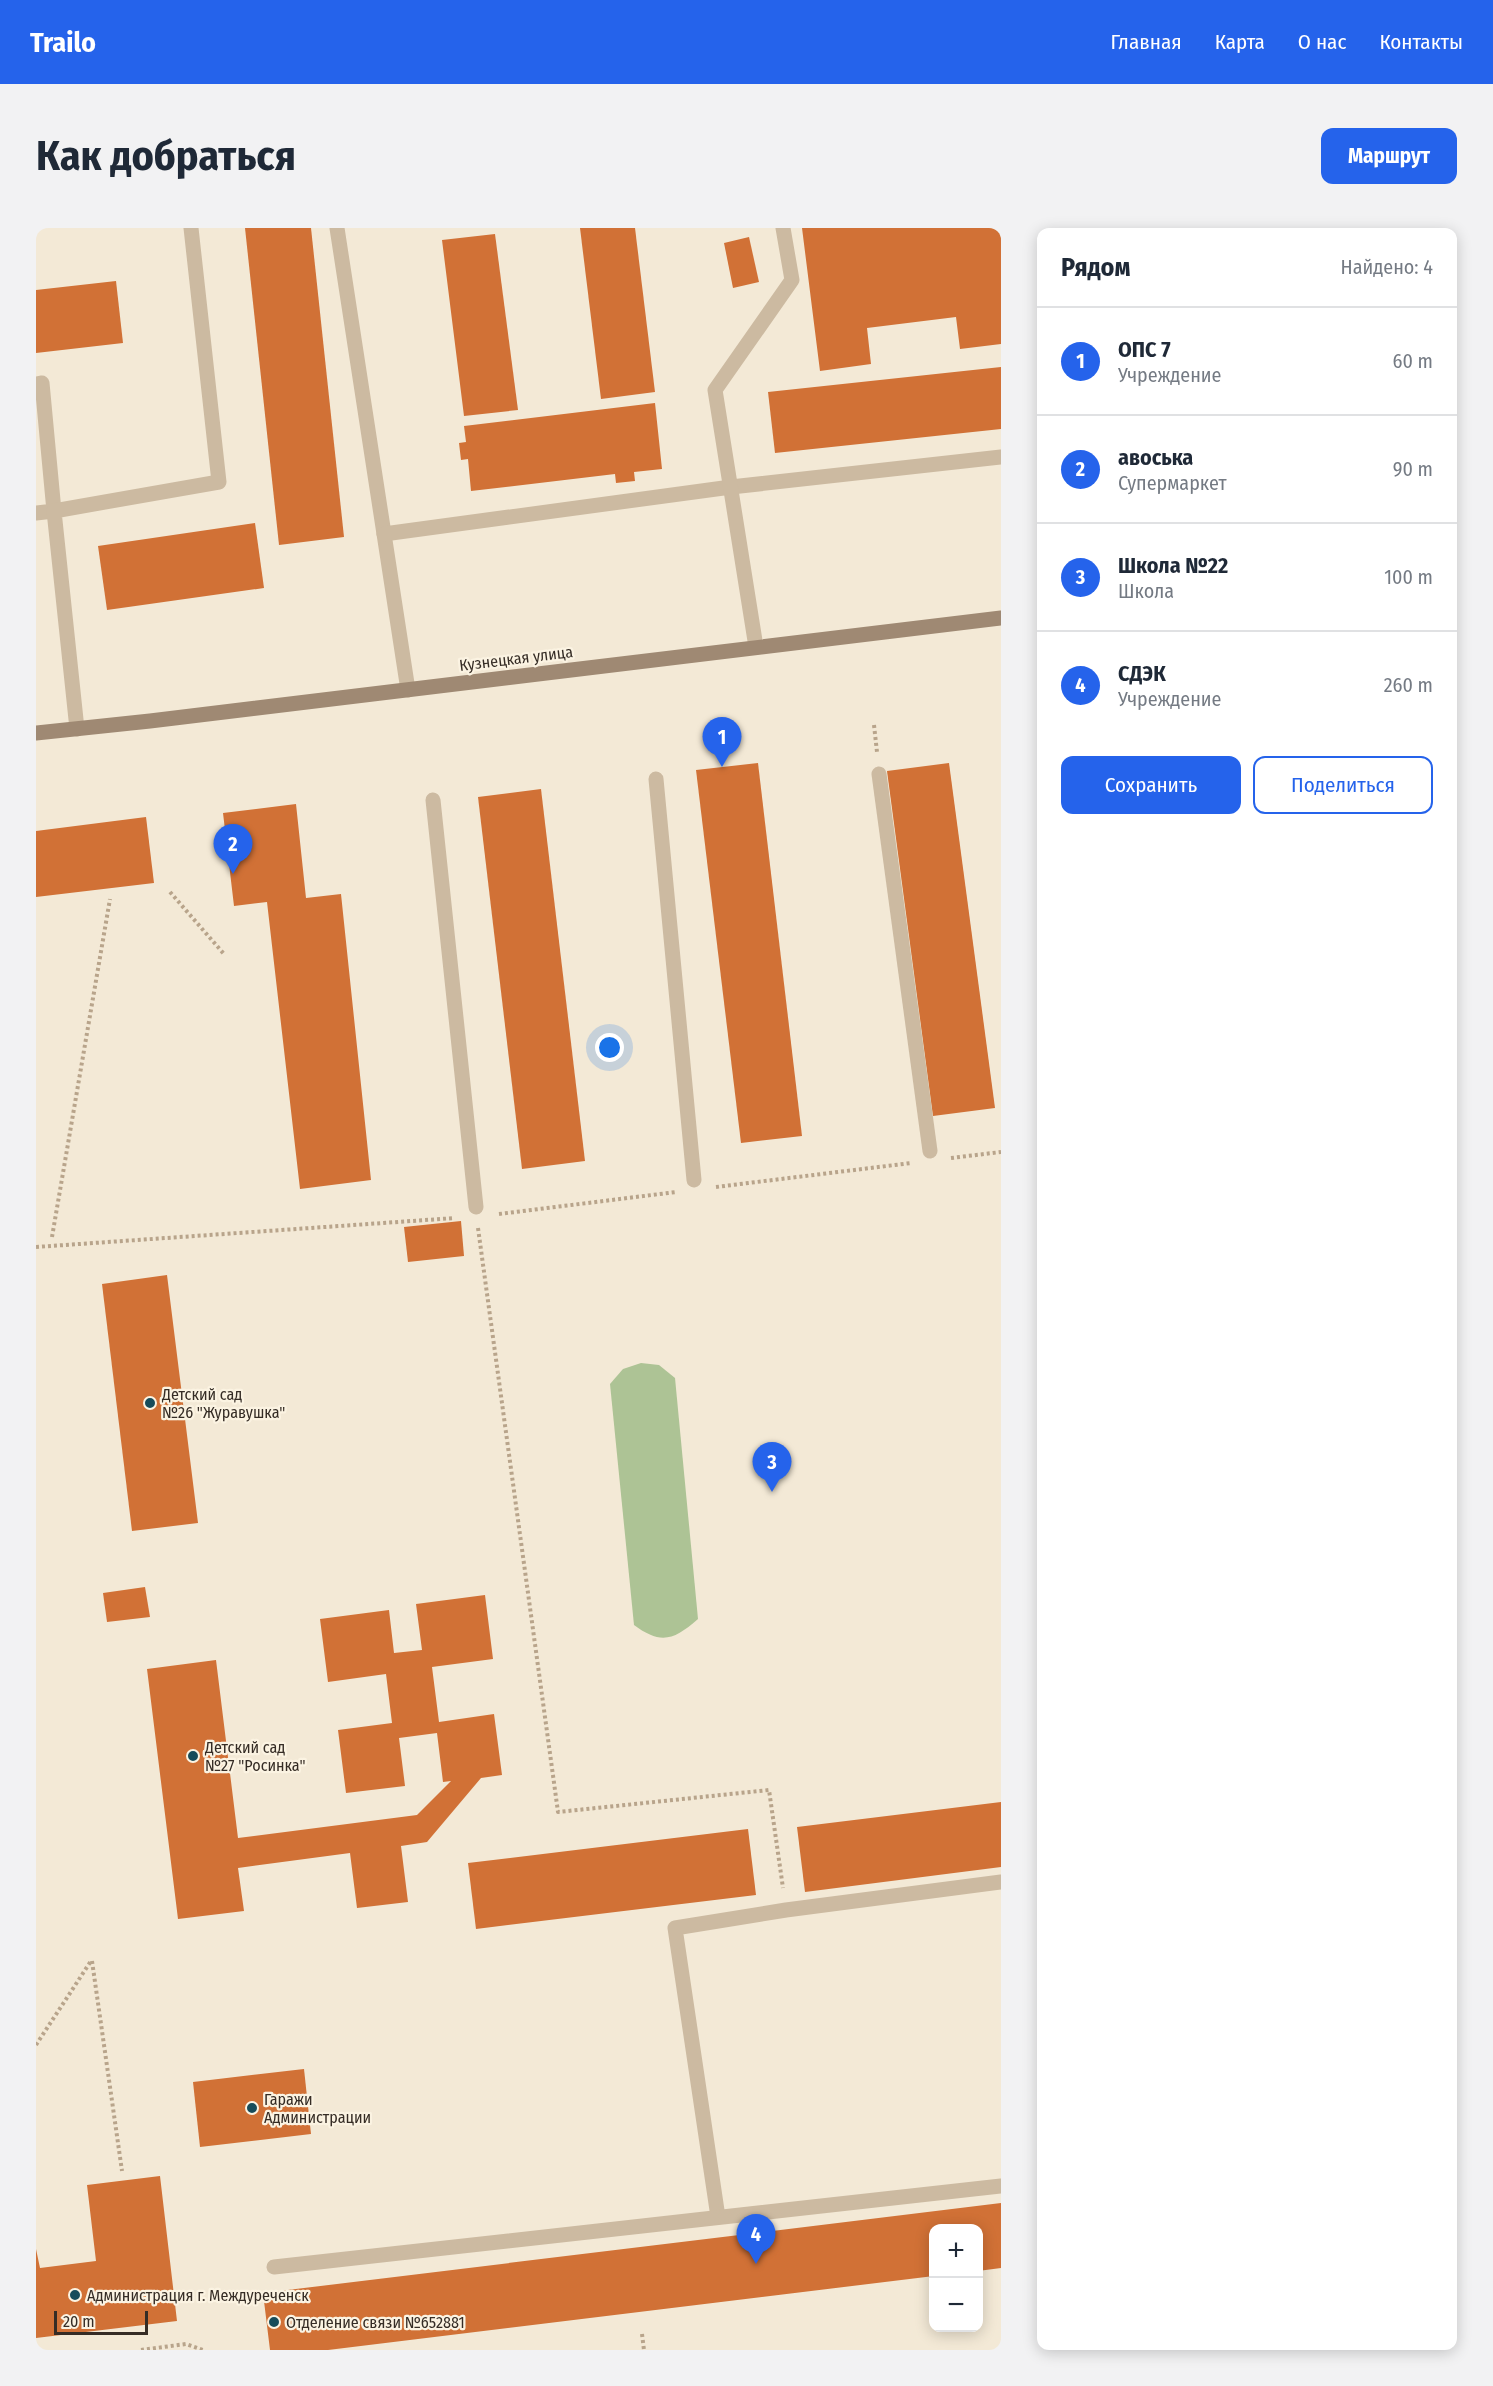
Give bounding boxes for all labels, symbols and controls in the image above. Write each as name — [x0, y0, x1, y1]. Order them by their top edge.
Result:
text: Trailo — [30, 26, 96, 59]
text: Главная — [1111, 29, 1182, 55]
text: Карта — [1215, 29, 1265, 55]
text: О нас — [1298, 29, 1346, 55]
text: Контакты — [1379, 29, 1463, 55]
button: Маршрут — [1321, 128, 1457, 184]
text: Как добраться — [36, 131, 296, 181]
text: Рядом — [1061, 252, 1130, 283]
text: Найдено: 4 — [1341, 255, 1433, 279]
text: ОПС 7 — [1118, 336, 1171, 363]
text: 1 — [1076, 349, 1085, 373]
text: 60 m — [1393, 349, 1433, 373]
text: Учреждение — [1118, 363, 1221, 387]
text: авоська — [1118, 444, 1193, 471]
text: 2 — [1076, 457, 1085, 481]
text: 90 m — [1393, 457, 1433, 481]
text: Супермаркет — [1118, 471, 1227, 495]
text: Школа №22 — [1118, 552, 1228, 579]
text: 3 — [1076, 565, 1085, 589]
text: 100 m — [1384, 565, 1433, 589]
text: Школа — [1118, 579, 1174, 603]
street label: Кузнецкая улица — [458, 642, 574, 675]
text: СДЭК — [1118, 660, 1166, 687]
text: 4 — [1075, 673, 1086, 697]
text: 260 m — [1384, 673, 1433, 697]
text: Учреждение — [1118, 687, 1221, 711]
pin: 1 — [702, 718, 742, 767]
button: Сохранить — [1061, 756, 1241, 814]
button: Поделиться — [1253, 756, 1433, 814]
pin: 2 — [214, 824, 252, 874]
your location — [595, 1033, 624, 1062]
place label: Детский сад №26 "Журавушка" — [161, 1385, 285, 1422]
marker: Детский сад №26 "Журавушка" — [143, 1396, 157, 1410]
pin: 3 — [752, 1442, 792, 1492]
place label: Детский сад №27 "Росинка" — [204, 1738, 306, 1775]
marker: Детский сад №27 "Росинка" — [186, 1749, 200, 1763]
place label: Гаражи Администрации — [264, 2090, 371, 2127]
marker: Гаражи Администрации — [245, 2101, 259, 2115]
pin: 4 — [736, 2214, 776, 2264]
map controls — [929, 2224, 983, 2332]
button: + — [929, 2224, 983, 2278]
button: − — [929, 2278, 983, 2332]
place label: Администрация г. Междуреченск — [87, 2286, 309, 2305]
marker: Администрация г. Междуреченск — [68, 2288, 82, 2302]
scale bar — [54, 2308, 148, 2336]
text: 20 m — [63, 2312, 94, 2331]
place label: Отделение связи №652881 — [286, 2313, 465, 2332]
marker: Отделение связи №652881 — [267, 2315, 281, 2329]

